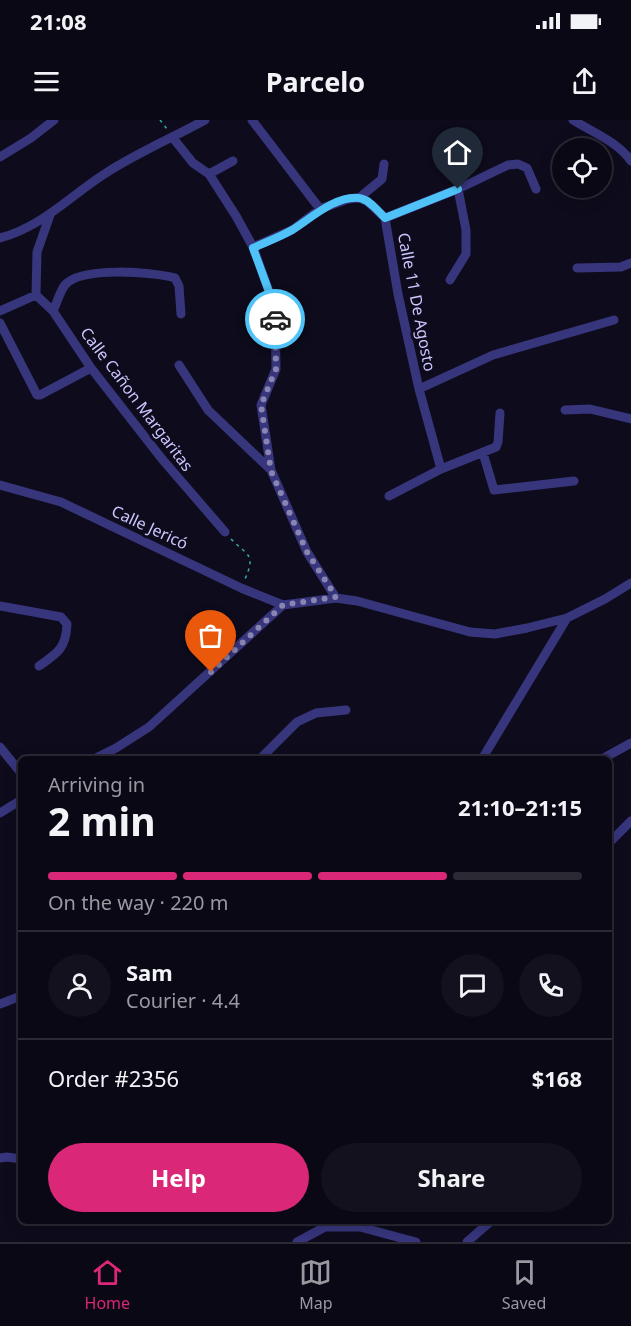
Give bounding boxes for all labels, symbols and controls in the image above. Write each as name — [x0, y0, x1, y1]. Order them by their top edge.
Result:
text: 21:08 — [30, 6, 87, 36]
text: Parcelo — [266, 63, 365, 100]
icon: menu — [30, 65, 63, 98]
icon: share — [568, 65, 601, 98]
pin — [432, 127, 483, 189]
icon: home — [441, 136, 474, 169]
map controls — [552, 138, 612, 198]
button: locate — [552, 138, 612, 198]
street label: Calle 11 De Agosto — [393, 231, 441, 373]
courier — [245, 289, 305, 349]
icon: car — [259, 303, 292, 336]
street label: Calle Cañon Margaritas — [76, 322, 198, 476]
street label: Calle Jericó — [108, 500, 192, 554]
pin — [185, 610, 236, 672]
icon: bag — [194, 619, 227, 652]
text: Arriving in — [48, 771, 145, 798]
text: 21:10–21:15 — [458, 792, 582, 822]
text: 2 min — [48, 794, 155, 847]
text: On the way · 220 m — [48, 889, 228, 916]
button: person — [48, 954, 111, 1017]
button: chat — [441, 954, 504, 1017]
button: phone — [519, 954, 582, 1017]
text: Sam — [126, 957, 173, 987]
text: Courier · 4.4 — [126, 987, 240, 1014]
text: Order #2356 — [48, 1063, 179, 1093]
text: $168 — [532, 1063, 582, 1093]
button: Help — [48, 1143, 309, 1212]
button: Share — [321, 1143, 582, 1212]
tab: Home — [85, 1256, 130, 1314]
tab: Map — [299, 1256, 333, 1314]
tab: Saved — [502, 1256, 546, 1314]

